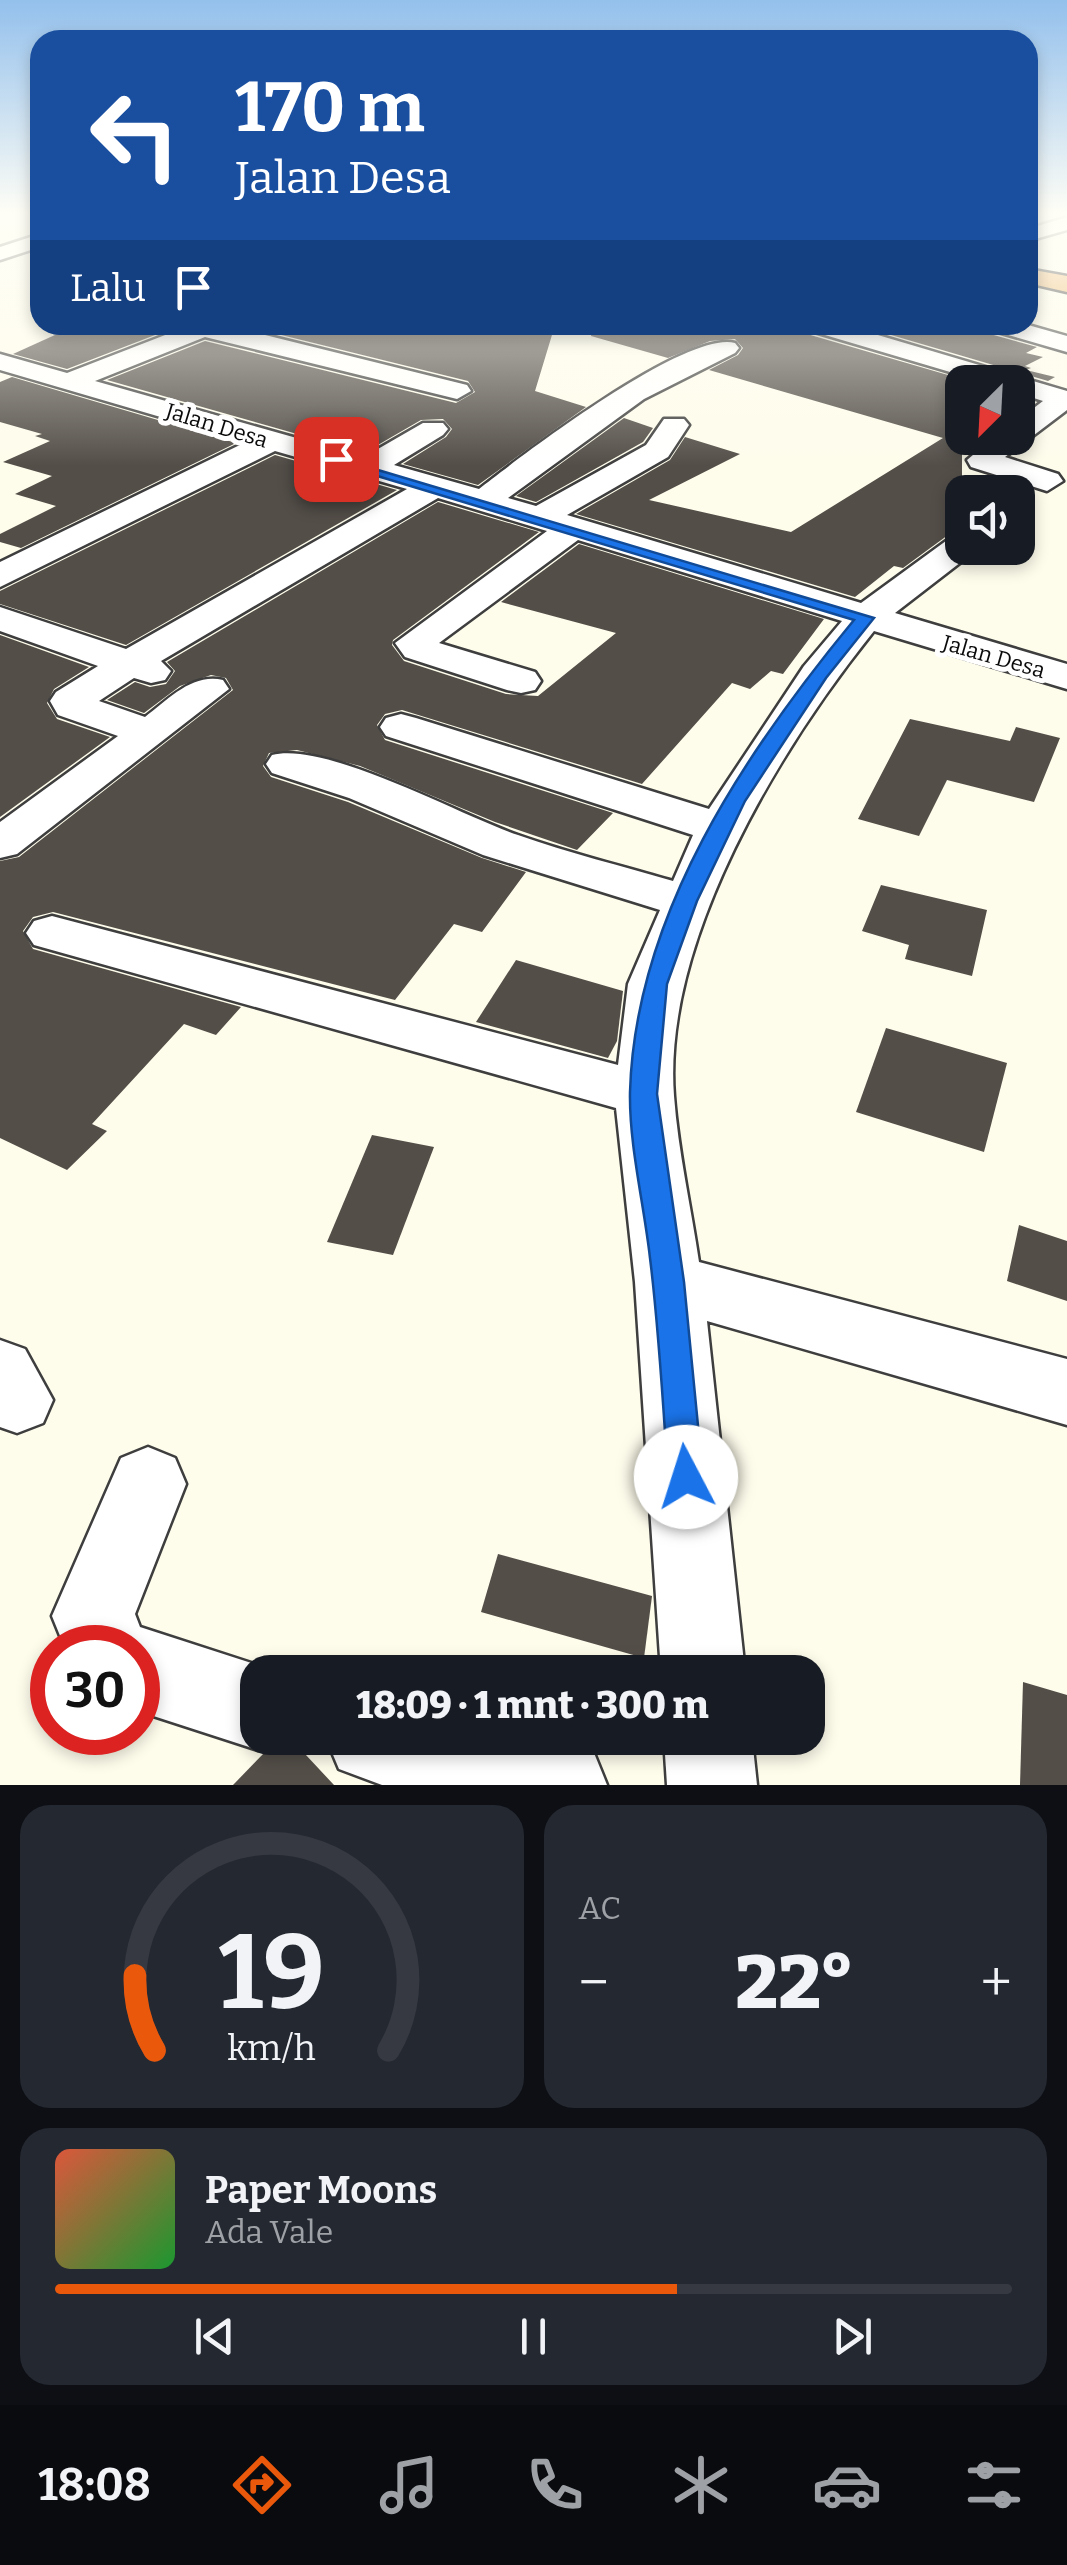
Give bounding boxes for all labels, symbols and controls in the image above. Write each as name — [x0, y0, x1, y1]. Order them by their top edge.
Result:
text: 170 m — [235, 66, 425, 150]
icon: left — [70, 70, 200, 200]
text: Jalan Desa — [235, 151, 451, 205]
icon: arrive — [166, 260, 221, 315]
text: Lalu — [70, 265, 146, 311]
north arrow — [945, 365, 1035, 455]
map controls — [945, 365, 1035, 565]
street label: Jalan Desa — [162, 397, 271, 454]
pin — [294, 417, 379, 502]
icon: arrive — [309, 432, 364, 487]
button: sound — [945, 475, 1035, 565]
street label: Jalan Desa — [938, 629, 1048, 684]
position arrow — [634, 1425, 738, 1529]
speed limit sign: 30 — [30, 1625, 160, 1755]
text: 18:09 · 1 mnt · 300 m — [356, 1682, 709, 1728]
text: AC — [579, 1889, 621, 1927]
text: 19 — [219, 1911, 325, 2036]
text: 22° — [735, 1938, 854, 2028]
text: − — [579, 1950, 609, 2016]
text: + — [981, 1950, 1012, 2016]
text: km/h — [228, 2027, 316, 2069]
text: Paper Moons — [205, 2167, 437, 2213]
text: Ada Vale — [205, 2213, 333, 2251]
icon: previous — [187, 2309, 242, 2364]
icon: pause — [506, 2309, 561, 2364]
icon: next — [825, 2309, 880, 2364]
icon: directions — [227, 2450, 297, 2520]
icon: music — [374, 2450, 444, 2520]
icon: phone — [520, 2450, 590, 2520]
icon: climate — [666, 2450, 736, 2520]
icon: car — [812, 2450, 882, 2520]
icon: filters — [959, 2450, 1029, 2520]
text: 18:08 — [38, 2458, 151, 2512]

